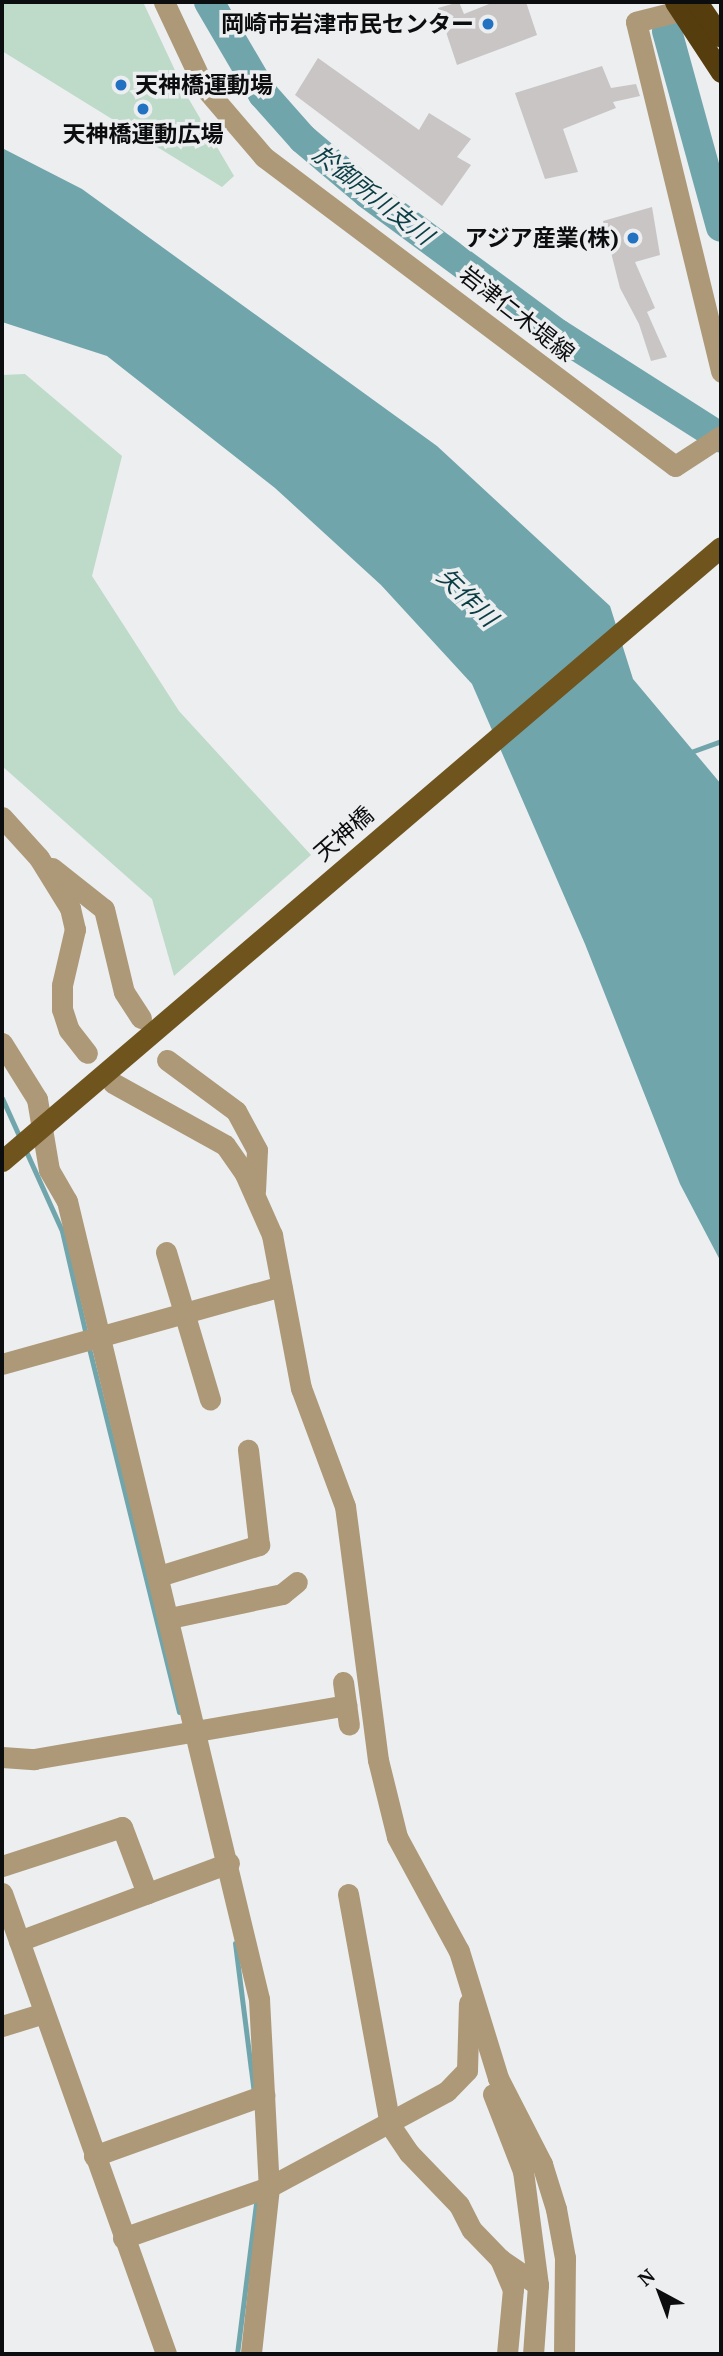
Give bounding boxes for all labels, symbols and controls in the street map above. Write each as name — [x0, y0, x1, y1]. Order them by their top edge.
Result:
place label: 岡崎市岩津市民センター — [221, 10, 474, 38]
marker: 岡崎市岩津市民センター — [480, 16, 496, 32]
place label: 天神橋運動場 — [135, 71, 273, 99]
marker: 天神橋運動場 — [113, 77, 129, 93]
marker: 天神橋運動広場 — [135, 101, 151, 117]
place label: 天神橋運動広場 — [63, 120, 223, 148]
water label: 於御所川支川 — [307, 139, 439, 251]
place label: アジア産業(株) — [464, 224, 619, 252]
marker: アジア産業(株) — [625, 230, 641, 246]
street label: 岩津仁木堤線 — [454, 261, 580, 367]
water label: 矢作川 — [431, 562, 503, 632]
street label: 天神橋 — [309, 801, 379, 867]
north arrow — [625, 2258, 695, 2328]
text: N — [632, 2263, 660, 2291]

